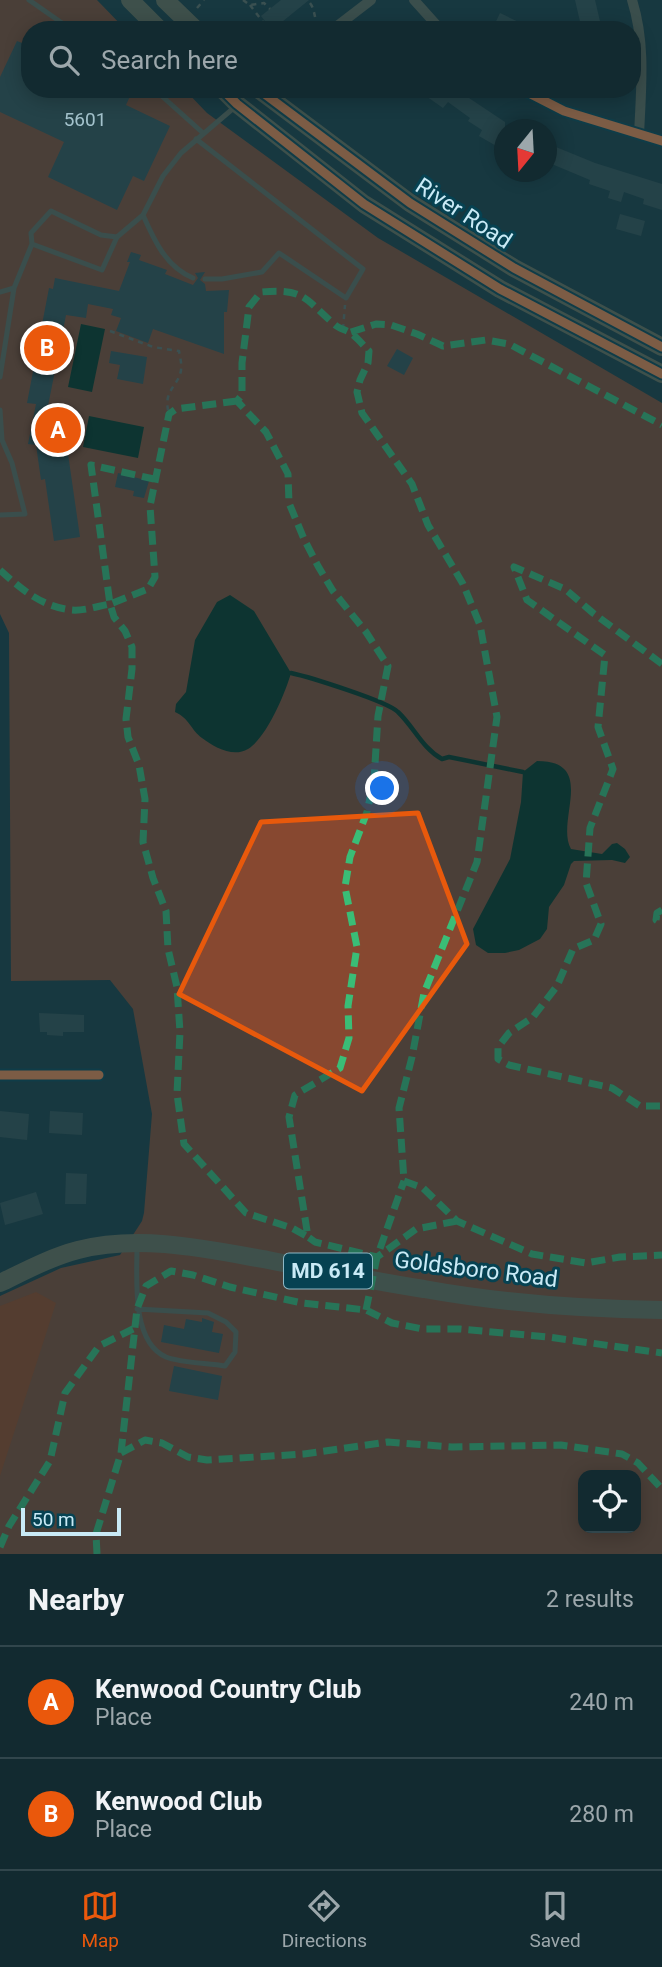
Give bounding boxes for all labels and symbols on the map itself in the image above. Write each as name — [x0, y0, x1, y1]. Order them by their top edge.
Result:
house number: 5601 — [64, 108, 106, 131]
north arrow — [494, 119, 557, 182]
street label: River Road — [411, 172, 517, 254]
pin: B — [24, 322, 70, 374]
pin: A — [35, 404, 81, 456]
your location — [365, 771, 399, 805]
street label: Goldsboro Road — [393, 1246, 559, 1293]
road number: MD 614 — [284, 1254, 372, 1288]
scale bar — [21, 1505, 121, 1537]

